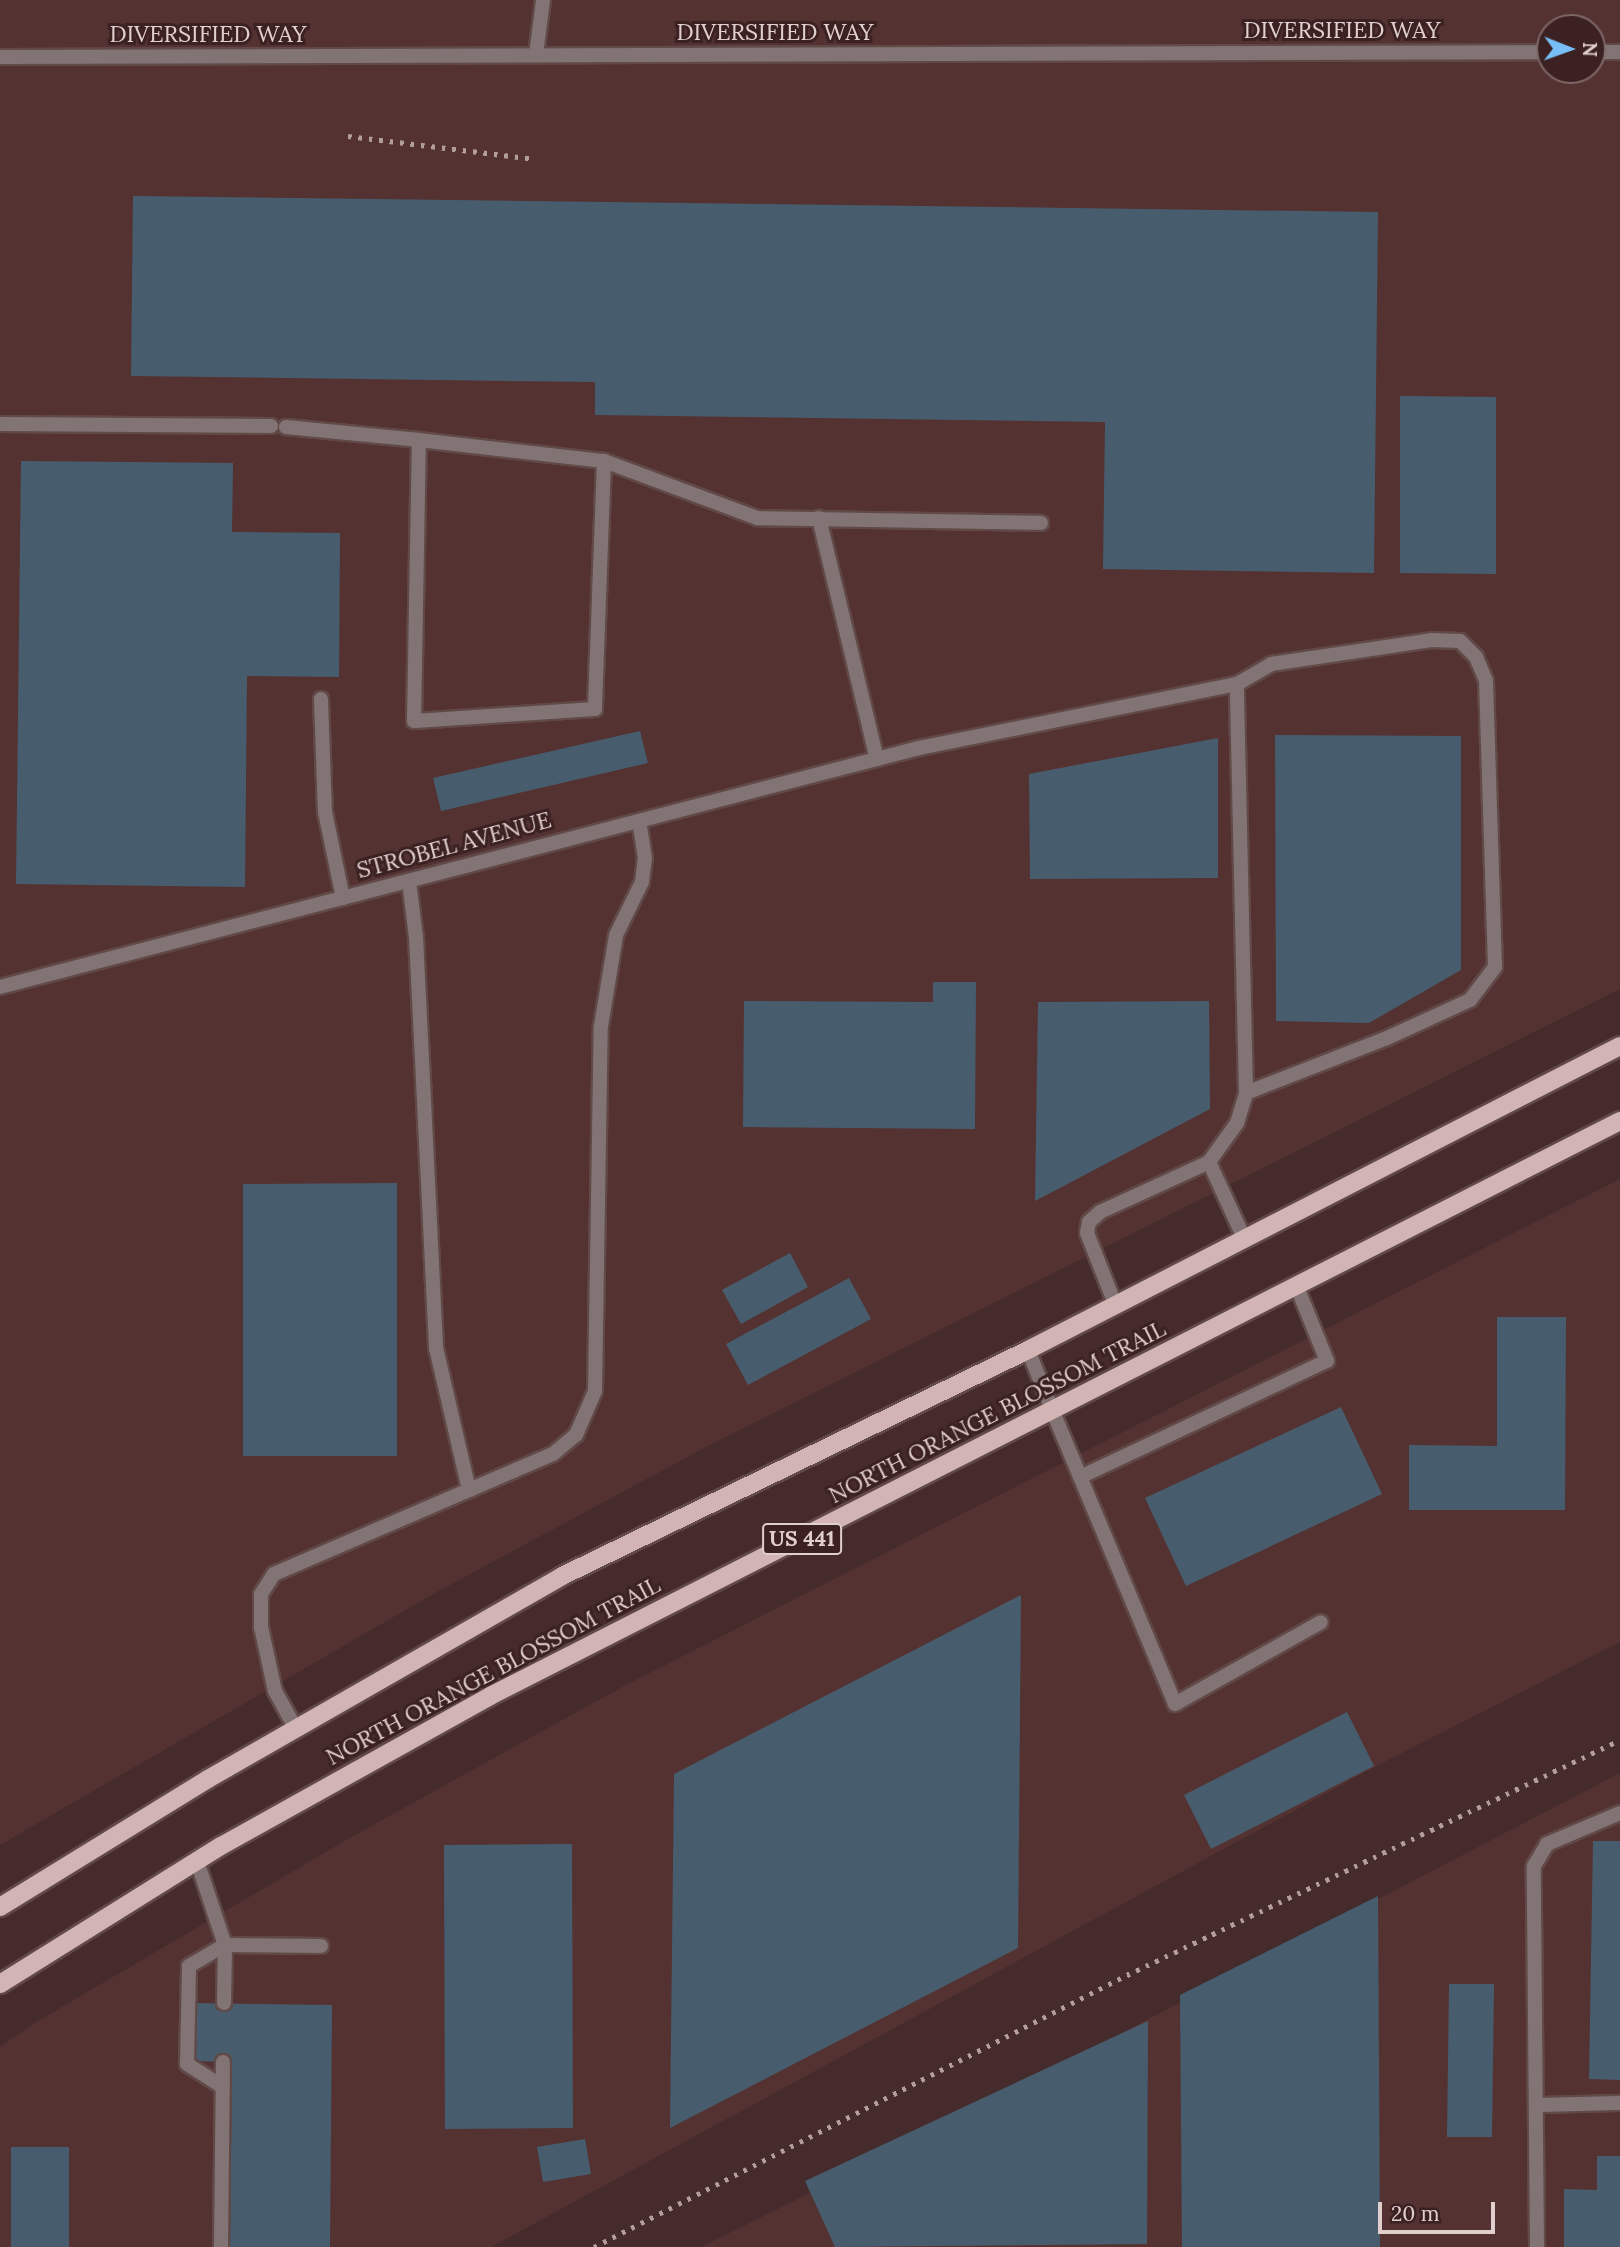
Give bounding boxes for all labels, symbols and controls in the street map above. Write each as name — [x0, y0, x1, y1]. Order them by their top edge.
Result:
north arrow — [1536, 14, 1606, 84]
street label: DIVERSIFIED WAY — [1244, 16, 1440, 44]
street label: DIVERSIFIED WAY — [677, 18, 873, 46]
street label: DIVERSIFIED WAY — [110, 20, 306, 48]
text: N — [1578, 42, 1602, 57]
street label: STROBEL AVENUE — [354, 806, 554, 884]
street label: NORTH ORANGE BLOSSOM TRAIL — [824, 1315, 1170, 1509]
road number: US 441 — [762, 1522, 842, 1556]
street label: NORTH ORANGE BLOSSOM TRAIL — [321, 1571, 665, 1771]
scale bar — [1382, 2188, 1499, 2232]
text: 20 m — [1391, 2200, 1440, 2227]

